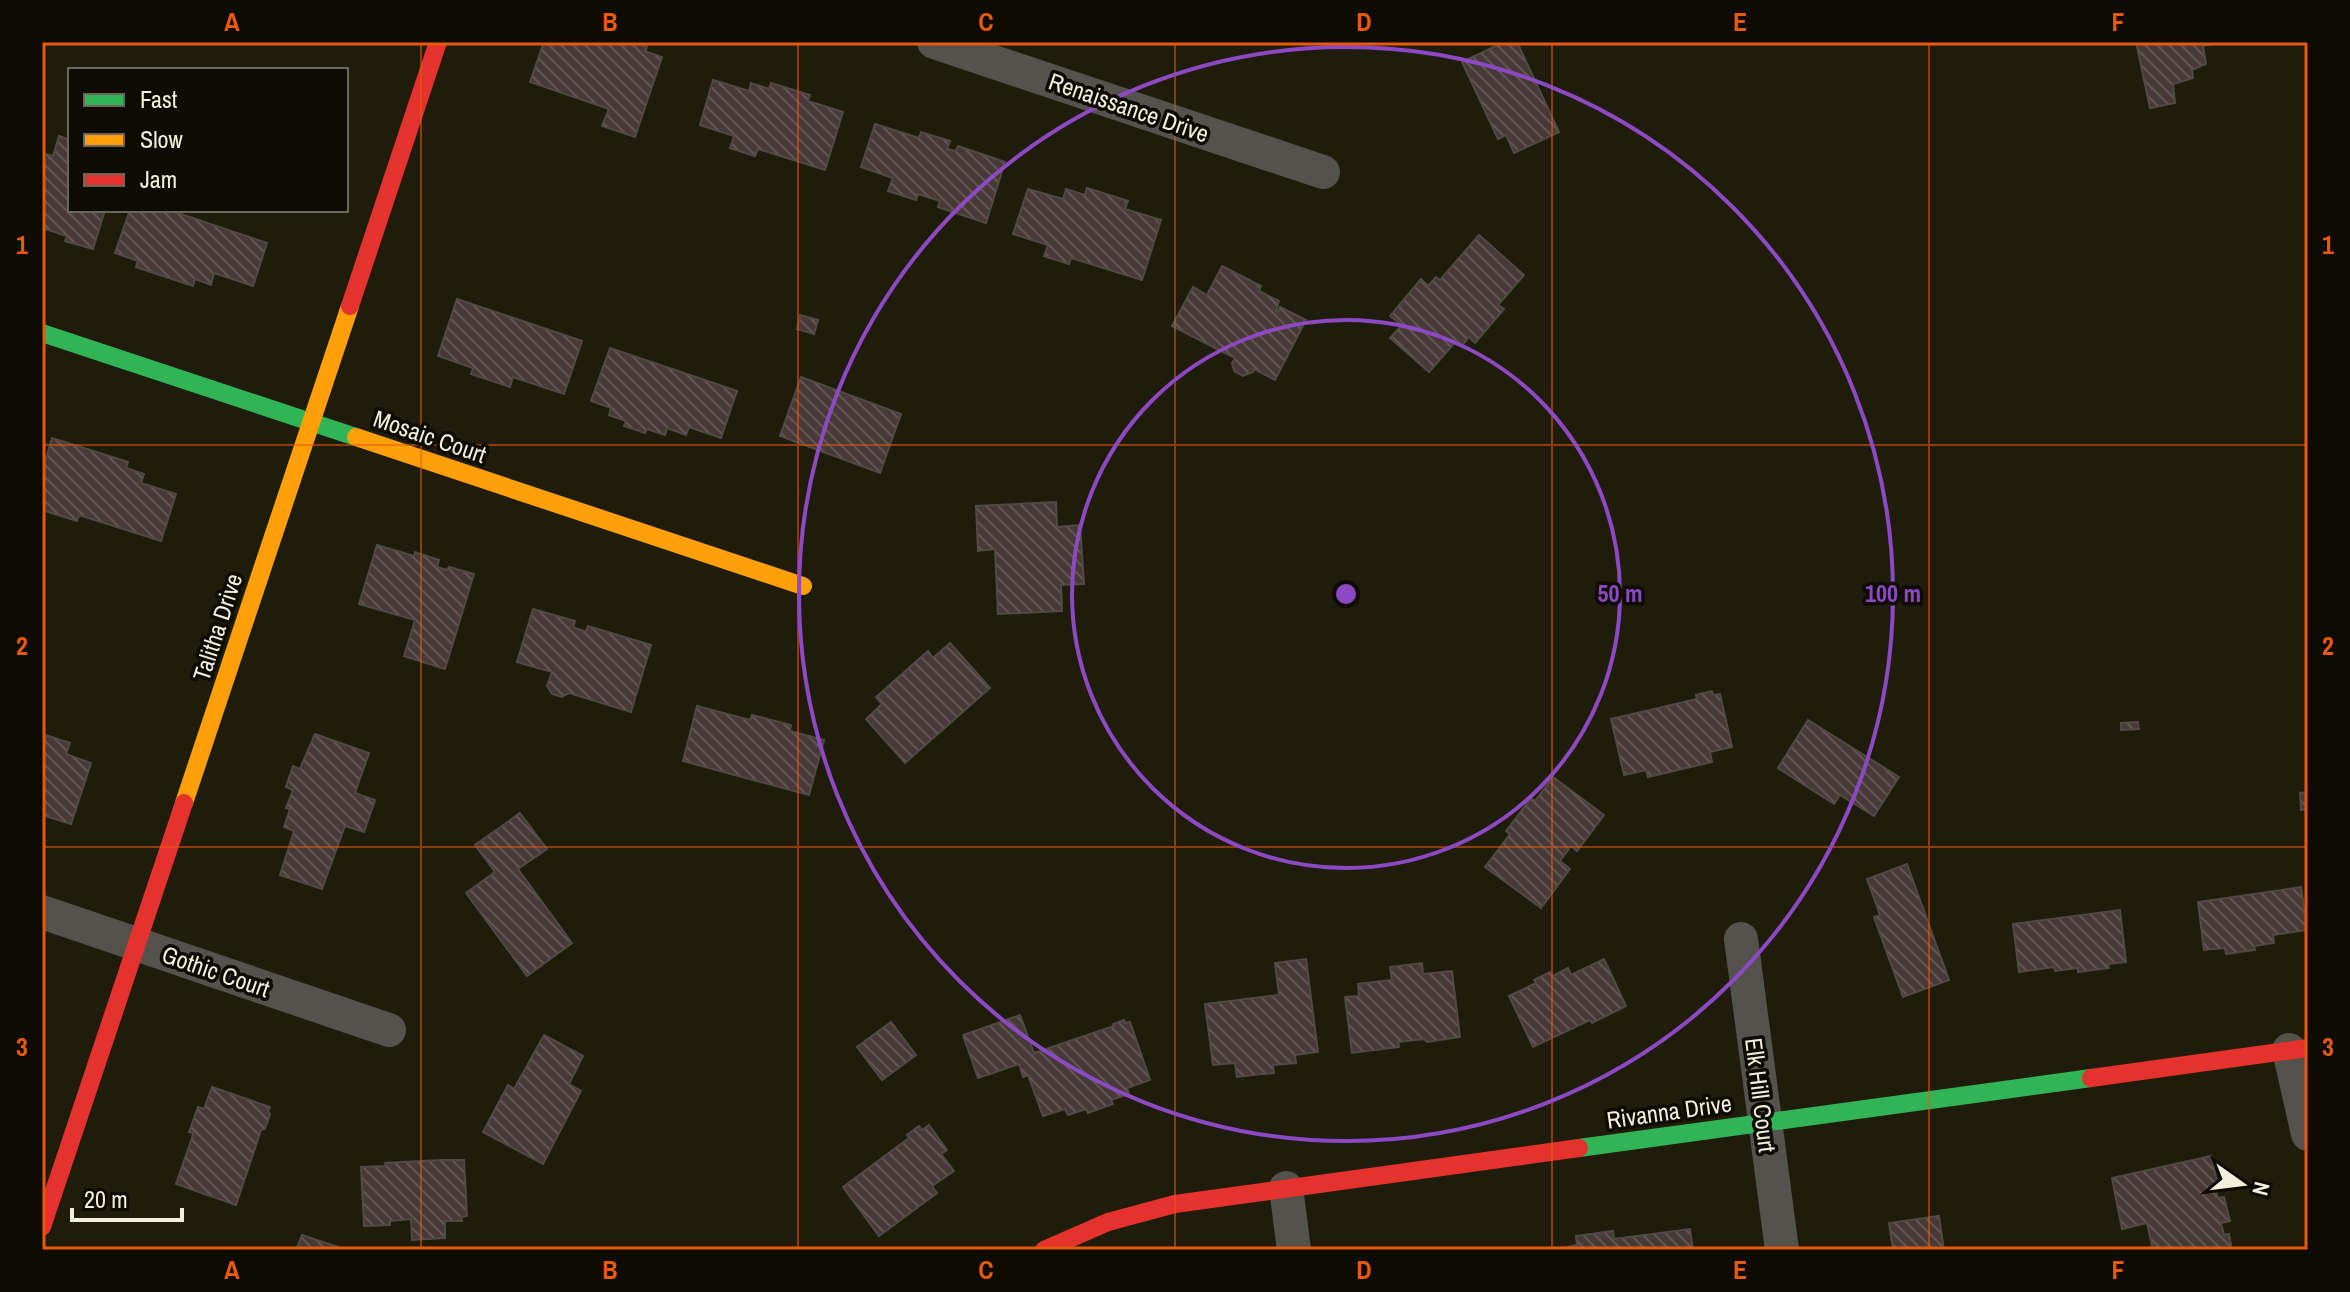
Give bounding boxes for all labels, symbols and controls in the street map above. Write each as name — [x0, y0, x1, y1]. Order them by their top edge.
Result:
text: A — [224, 4, 240, 39]
text: B — [602, 4, 618, 39]
text: C — [978, 4, 994, 39]
text: D — [1356, 4, 1372, 39]
text: E — [1733, 4, 1747, 39]
text: F — [2111, 4, 2125, 39]
street label: Renaissance Drive — [1045, 65, 1213, 149]
legend — [68, 68, 348, 212]
text: Fast — [140, 83, 178, 115]
text: Slow — [140, 123, 183, 155]
text: Jam — [140, 163, 177, 195]
text: 1 — [16, 227, 28, 262]
text: 1 — [2322, 227, 2334, 262]
street label: Mosaic Court — [369, 402, 491, 470]
street label: Talitha Drive — [185, 569, 249, 685]
text: 50 m — [1598, 577, 1642, 609]
text: 100 m — [1865, 577, 1921, 609]
centre of rings — [1332, 580, 1360, 608]
text: 2 — [16, 628, 28, 663]
text: 2 — [2322, 628, 2334, 663]
street label: Gothic Court — [158, 938, 274, 1004]
text: 3 — [16, 1029, 28, 1064]
text: 3 — [2322, 1029, 2334, 1064]
street label: Elk Hill Court — [1738, 1036, 1784, 1154]
street label: Rivanna Drive — [1604, 1086, 1734, 1136]
north arrow — [2202, 1144, 2282, 1224]
scale bar — [72, 1172, 182, 1222]
text: N — [2245, 1179, 2278, 1199]
text: 20 m — [84, 1183, 128, 1215]
text: A — [224, 1252, 240, 1287]
text: B — [602, 1252, 618, 1287]
text: C — [978, 1252, 994, 1287]
text: D — [1356, 1252, 1372, 1287]
text: E — [1733, 1252, 1747, 1287]
text: F — [2111, 1252, 2125, 1287]

